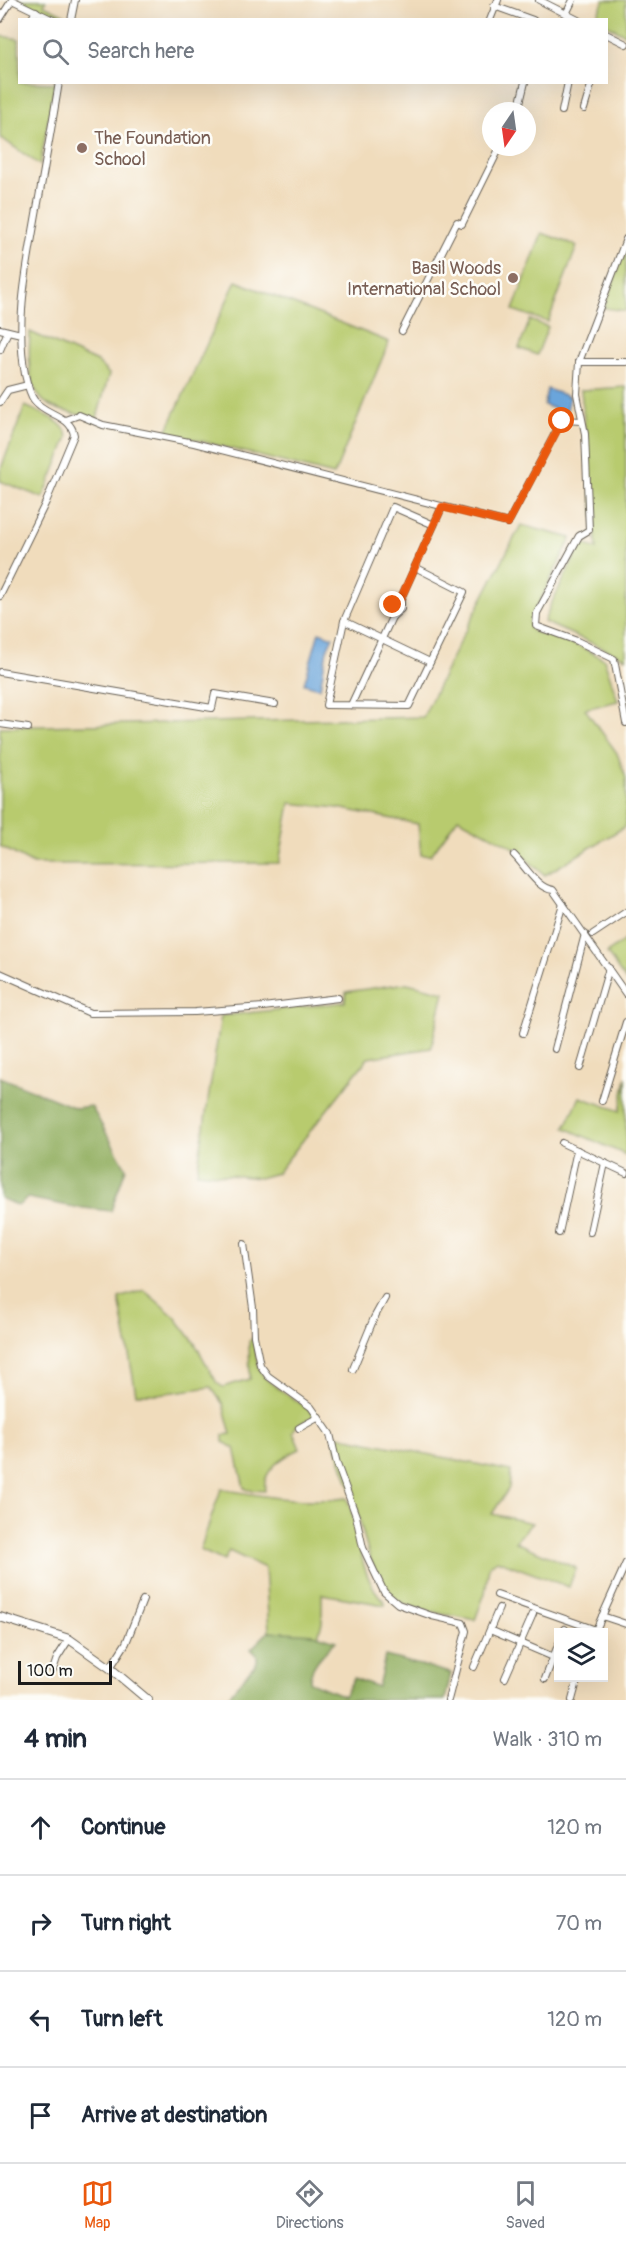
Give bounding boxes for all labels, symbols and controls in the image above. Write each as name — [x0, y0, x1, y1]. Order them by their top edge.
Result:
search box — [18, 18, 608, 84]
icon: search — [39, 35, 72, 68]
text: Search here — [87, 37, 194, 65]
north arrow — [482, 102, 536, 156]
place label: The Foundation School — [94, 127, 211, 171]
marker: The Foundation School — [75, 141, 89, 155]
place label: Basil Woods International School — [347, 257, 501, 301]
marker: Basil Woods International School — [506, 271, 520, 285]
route start — [548, 407, 574, 433]
route end — [379, 591, 405, 617]
map controls — [554, 1628, 608, 1682]
button: layers — [554, 1628, 608, 1682]
scale bar — [18, 1658, 112, 1686]
text: 100 m — [27, 1661, 73, 1681]
text: 4 min — [24, 1723, 87, 1755]
text: Walk · 310 m — [493, 1727, 602, 1752]
icon: ahead — [24, 1811, 57, 1844]
text: Continue — [81, 1813, 165, 1841]
text: 120 m — [547, 1815, 602, 1840]
icon: right — [24, 1907, 57, 1940]
text: Turn right — [81, 1909, 171, 1937]
text: 70 m — [556, 1911, 602, 1936]
icon: left — [24, 2003, 57, 2036]
text: Turn left — [81, 2005, 163, 2033]
text: 120 m — [547, 2007, 602, 2032]
icon: arrive — [24, 2099, 57, 2132]
text: Arrive at destination — [81, 2101, 267, 2129]
tab: Map — [81, 2177, 114, 2233]
tab: Directions — [276, 2177, 344, 2233]
tab: Saved — [505, 2177, 545, 2233]

